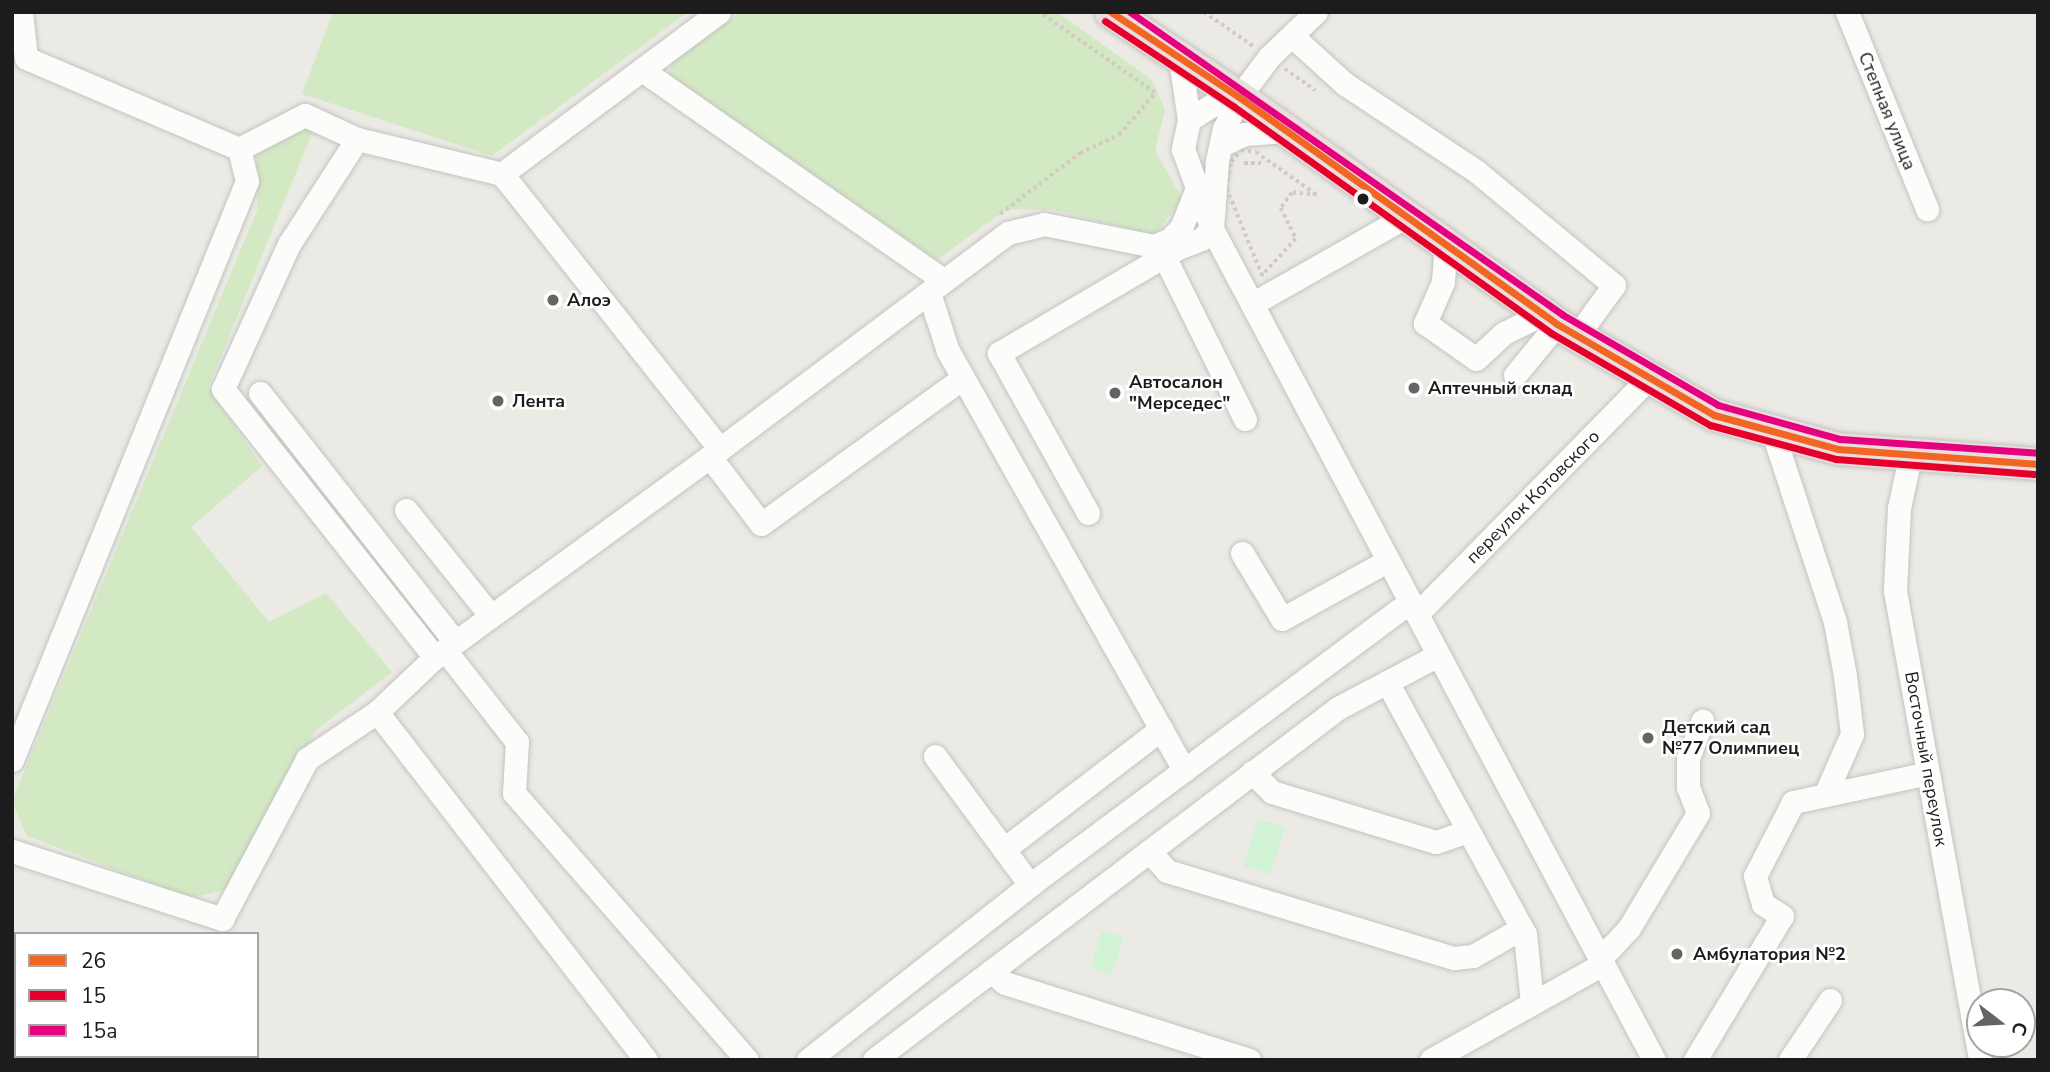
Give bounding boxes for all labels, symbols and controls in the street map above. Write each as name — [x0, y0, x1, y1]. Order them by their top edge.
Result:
street label: Степная улица — [1854, 49, 1920, 173]
unlabelled marker — [1356, 192, 1370, 206]
place label: Алоэ — [567, 289, 611, 311]
marker: Алоэ — [545, 292, 561, 308]
place label: Автосалон "Мерседес" — [1129, 372, 1230, 414]
place label: Аптечный склад — [1428, 377, 1572, 399]
marker: Аптечный склад — [1406, 380, 1422, 396]
marker: Автосалон "Мерседес" — [1107, 385, 1123, 401]
place label: Лента — [512, 390, 565, 412]
marker: Лента — [490, 393, 506, 409]
street label: переулок Котовского — [1462, 426, 1604, 568]
street label: Восточный переулок — [1900, 670, 1952, 848]
place label: Детский сад №77 Олимпиец — [1662, 717, 1799, 760]
marker: Детский сад №77 Олимпиец — [1640, 730, 1656, 746]
legend — [14, 932, 259, 1058]
place label: Амбулатория №2 — [1693, 943, 1846, 965]
marker: Амбулатория №2 — [1667, 944, 1687, 964]
text: 26 — [81, 947, 106, 975]
text: 15 — [81, 982, 106, 1010]
north arrow — [1966, 988, 2036, 1058]
text: 15а — [81, 1017, 118, 1045]
text: С — [2005, 1019, 2033, 1039]

